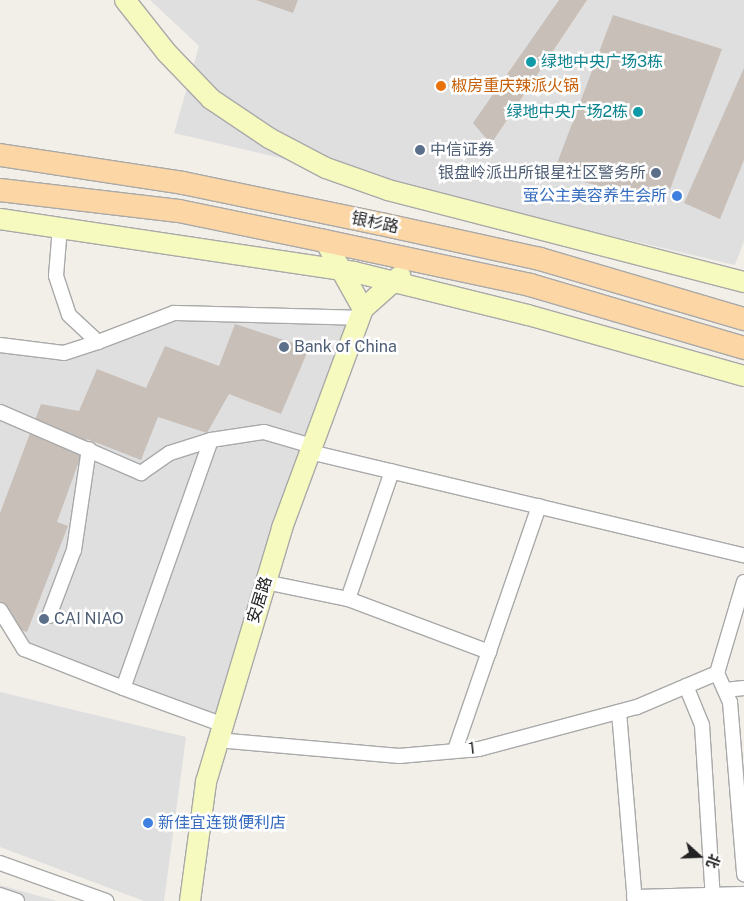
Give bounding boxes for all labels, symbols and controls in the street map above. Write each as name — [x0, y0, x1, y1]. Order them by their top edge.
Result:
place label: 绿地中央广场3栋 — [541, 52, 663, 72]
marker: 绿地中央广场3栋 — [525, 56, 537, 68]
place label: 椒房重庆辣派火锅 — [451, 76, 579, 96]
marker: 椒房重庆辣派火锅 — [435, 80, 447, 92]
place label: 绿地中央广场2栋 — [506, 102, 628, 122]
marker: 绿地中央广场2栋 — [632, 106, 644, 118]
place label: 中信证券 — [430, 140, 494, 160]
marker: 中信证券 — [414, 144, 426, 156]
place label: 银盘岭派出所银星社区警务所 — [438, 163, 646, 183]
marker: 银盘岭派出所银星社区警务所 — [650, 167, 662, 179]
place label: 萤公主美容养生会所 — [523, 186, 667, 206]
marker: 萤公主美容养生会所 — [671, 190, 683, 202]
street label: 银杉路 — [350, 209, 400, 237]
place label: Bank of China — [294, 337, 397, 357]
marker: Bank of China — [278, 341, 290, 353]
street label: 安居路 — [244, 574, 276, 626]
place label: CAI NIAO — [54, 609, 124, 629]
marker: CAI NIAO — [38, 613, 50, 625]
street label: 1 — [468, 739, 476, 759]
place label: 新佳宜连锁便利店 — [158, 813, 286, 833]
marker: 新佳宜连锁便利店 — [142, 817, 154, 829]
north arrow — [674, 831, 724, 881]
text: 北 — [703, 852, 723, 870]

